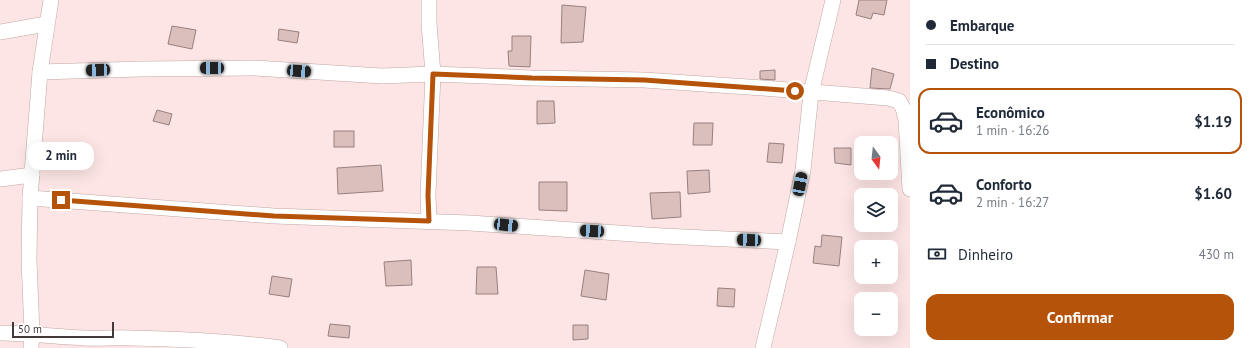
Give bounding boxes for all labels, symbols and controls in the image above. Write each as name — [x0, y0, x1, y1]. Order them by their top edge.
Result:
text: Embarque — [950, 16, 1014, 35]
text: Destino — [950, 54, 999, 73]
car — [200, 62, 224, 74]
car — [86, 64, 110, 76]
car — [287, 64, 311, 78]
route start — [786, 82, 804, 100]
icon: car — [928, 103, 964, 139]
text: Econômico — [976, 103, 1045, 122]
text: $1.19 — [1194, 112, 1232, 131]
text: 1 min · 16:26 — [976, 122, 1049, 139]
north arrow — [854, 136, 898, 180]
map controls — [854, 136, 898, 336]
callout: 2 min — [28, 142, 94, 170]
text: 2 min — [45, 147, 77, 164]
car — [792, 171, 808, 197]
icon: car — [928, 175, 964, 211]
text: Conforto — [976, 175, 1032, 194]
text: $1.60 — [1194, 184, 1232, 203]
button: layers — [854, 188, 898, 232]
route end — [52, 191, 70, 209]
text: 2 min · 16:27 — [976, 194, 1049, 211]
car — [493, 218, 519, 232]
car — [580, 224, 604, 238]
car — [737, 234, 761, 246]
button: + — [854, 240, 898, 284]
icon: cash — [926, 243, 948, 265]
text: Dinheiro — [958, 245, 1013, 264]
text: 430 m — [1199, 246, 1234, 263]
button: − — [854, 292, 898, 336]
button: Confirmar — [926, 294, 1234, 340]
scale bar — [12, 320, 114, 339]
text: 50 m — [18, 322, 42, 336]

